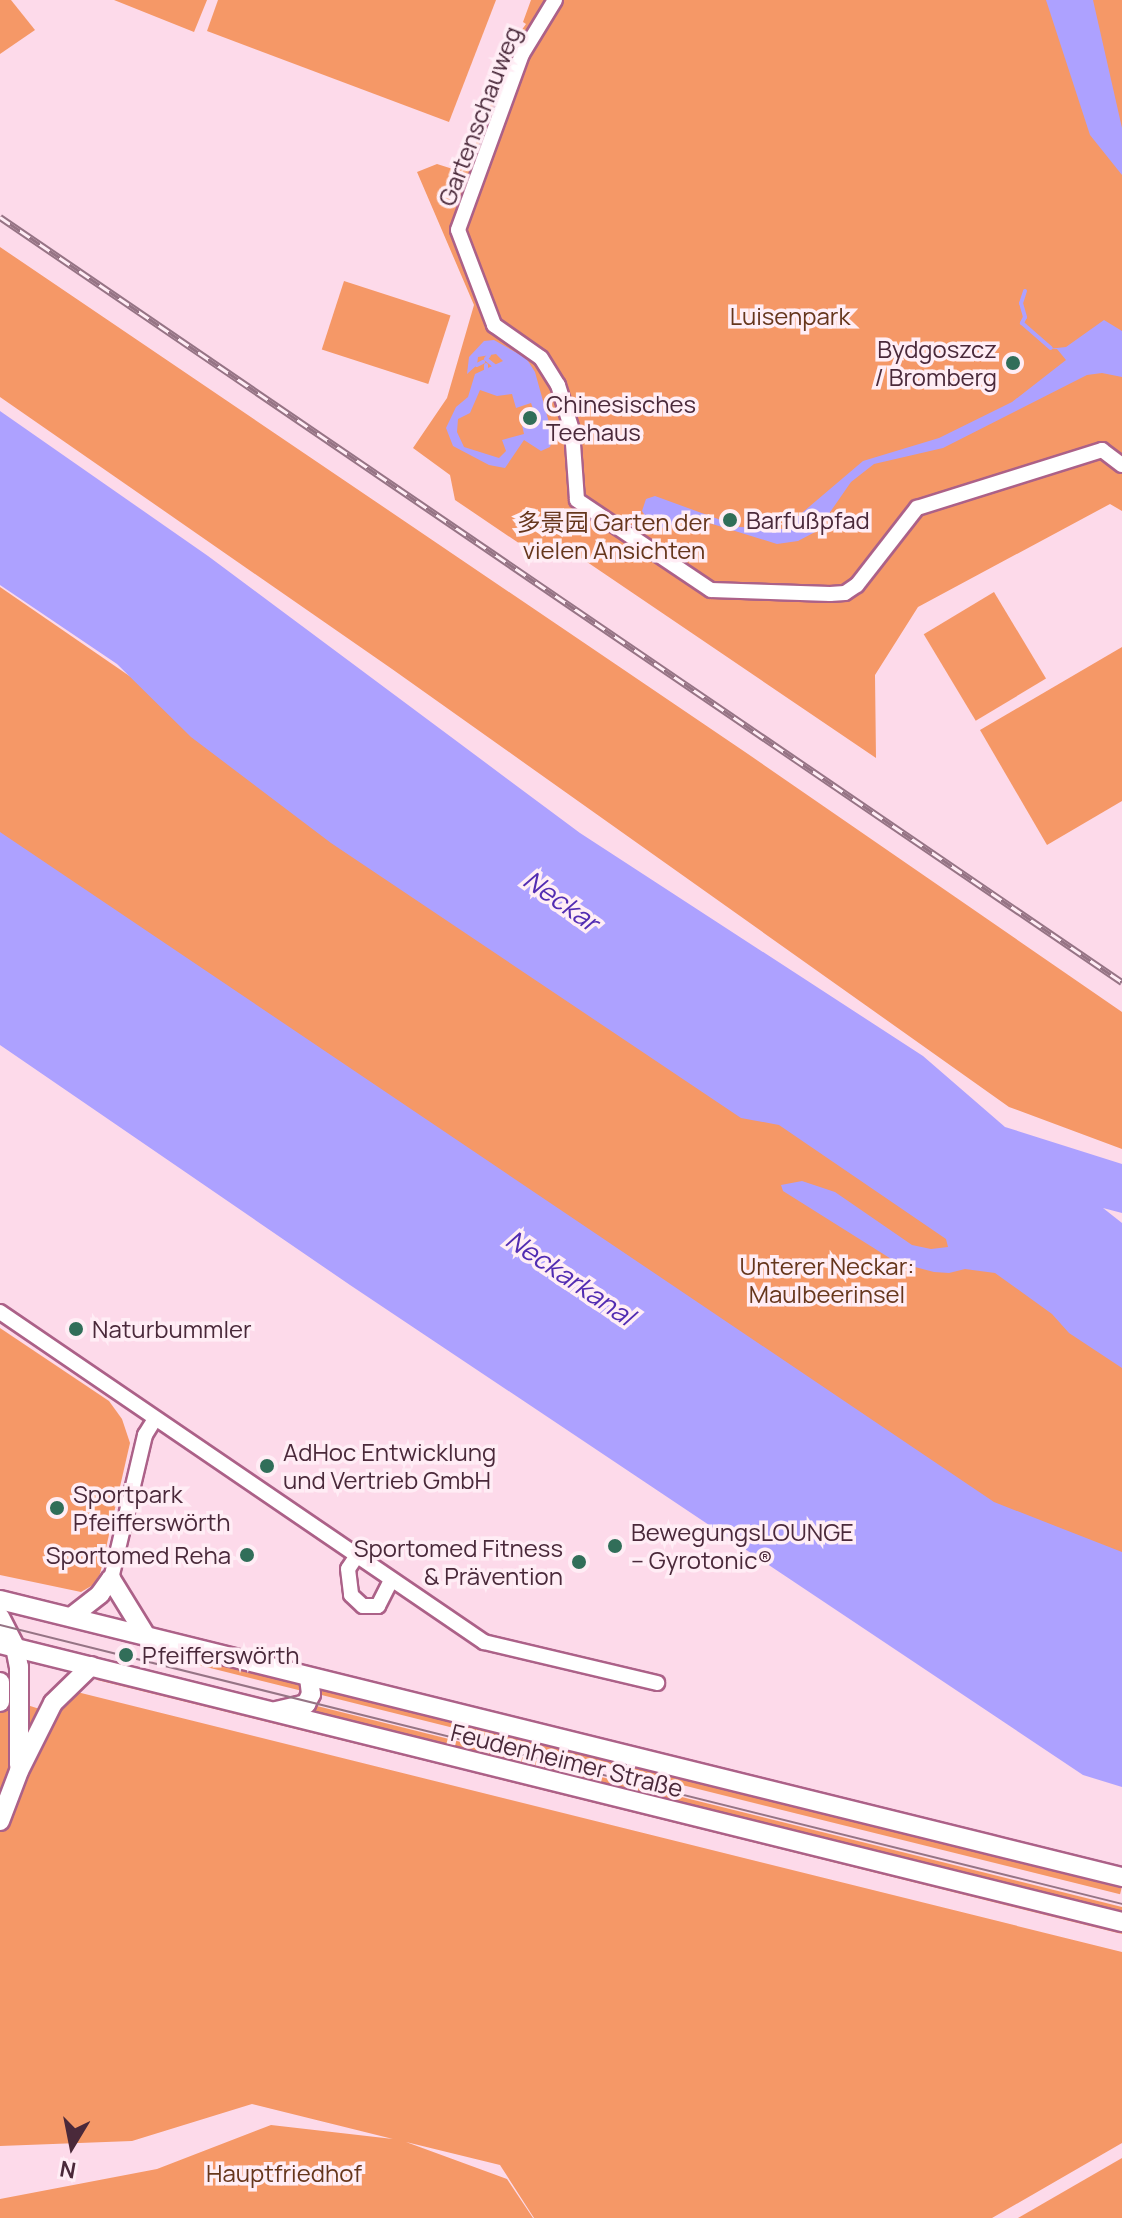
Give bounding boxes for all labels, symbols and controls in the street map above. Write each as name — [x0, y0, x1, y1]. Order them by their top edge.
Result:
street label: Gartenschauweg — [432, 22, 526, 210]
park label: Luisenpark — [730, 302, 850, 330]
place label: Bydgoszcz / Bromberg — [875, 335, 997, 391]
marker: Bydgoszcz / Bromberg — [1004, 354, 1022, 372]
place label: Chinesisches Teehaus — [546, 390, 696, 446]
marker: Chinesisches Teehaus — [521, 409, 539, 427]
place label: Barfußpfad — [746, 506, 870, 534]
park label: 多景园 Garten der vielen Ansichten — [517, 508, 711, 564]
marker: Barfußpfad — [721, 511, 739, 529]
water label: Neckar — [518, 864, 604, 938]
water label: Neckarkanal — [500, 1224, 640, 1332]
park label: Unterer Neckar: Maulbeerinsel — [740, 1252, 914, 1308]
place label: Naturbummler — [92, 1315, 252, 1343]
marker: Naturbummler — [67, 1320, 85, 1338]
place label: AdHoc Entwicklung und Vertrieb GmbH — [283, 1438, 496, 1494]
marker: AdHoc Entwicklung und Vertrieb GmbH — [258, 1457, 276, 1475]
place label: Sportpark Pfeifferswörth — [73, 1480, 231, 1536]
marker: Sportpark Pfeifferswörth — [48, 1499, 66, 1517]
place label: BewegungsLOUNGE – Gyrotonic® — [631, 1518, 854, 1574]
place label: Sportomed Fitness & Prävention — [354, 1534, 563, 1590]
marker: BewegungsLOUNGE – Gyrotonic® — [606, 1537, 624, 1555]
place label: Sportomed Reha — [46, 1541, 231, 1569]
marker: Sportomed Reha — [238, 1546, 256, 1564]
marker: Sportomed Fitness & Prävention — [570, 1553, 588, 1571]
place label: Pfeifferswörth — [142, 1641, 300, 1669]
marker: Pfeifferswörth — [117, 1646, 135, 1664]
street label: Feudenheimer Straße — [448, 1717, 686, 1803]
north arrow — [32, 2106, 112, 2186]
text: N — [57, 2153, 78, 2186]
park label: Hauptfriedhof — [206, 2159, 362, 2187]

